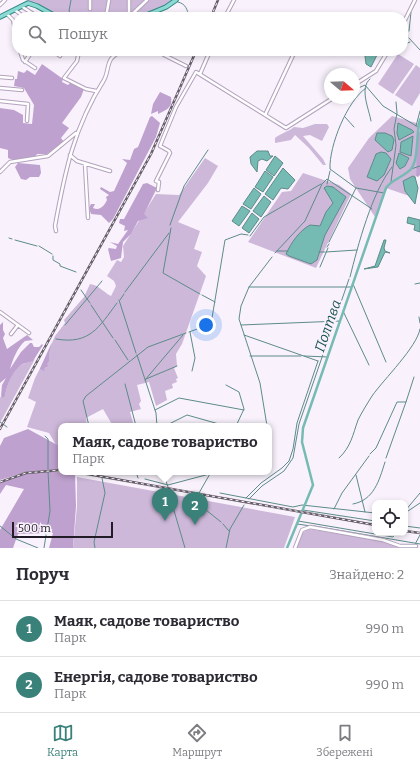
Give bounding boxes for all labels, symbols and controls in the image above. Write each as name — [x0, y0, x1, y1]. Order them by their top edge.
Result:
search box — [12, 12, 408, 56]
icon: search — [26, 23, 48, 45]
text: Пошук — [58, 25, 108, 43]
north arrow — [324, 68, 360, 104]
water label: Полтва — [311, 298, 345, 354]
your location — [196, 315, 216, 335]
popup — [58, 423, 272, 475]
text: Маяк, садове товариство — [72, 433, 258, 451]
text: Парк — [72, 451, 105, 466]
pin: 1 — [152, 488, 178, 521]
pin: 2 — [182, 492, 208, 525]
map controls — [372, 500, 408, 536]
button: locate — [372, 500, 408, 536]
scale bar — [12, 520, 113, 539]
text: 500 m — [18, 522, 51, 535]
text: Поруч — [16, 564, 69, 585]
text: Знайдено: 2 — [329, 567, 404, 582]
text: Маяк, садове товариство — [54, 612, 239, 630]
text: 1 — [26, 621, 32, 636]
text: 990 m — [365, 621, 404, 636]
text: Парк — [54, 630, 86, 645]
text: Енергія, садове товариство — [54, 668, 258, 686]
text: 2 — [25, 677, 33, 692]
text: 990 m — [365, 677, 404, 692]
text: Парк — [54, 686, 86, 701]
tab: Карта — [47, 722, 78, 759]
tab: Маршрут — [172, 722, 222, 759]
tab: Збережені — [316, 722, 373, 759]

